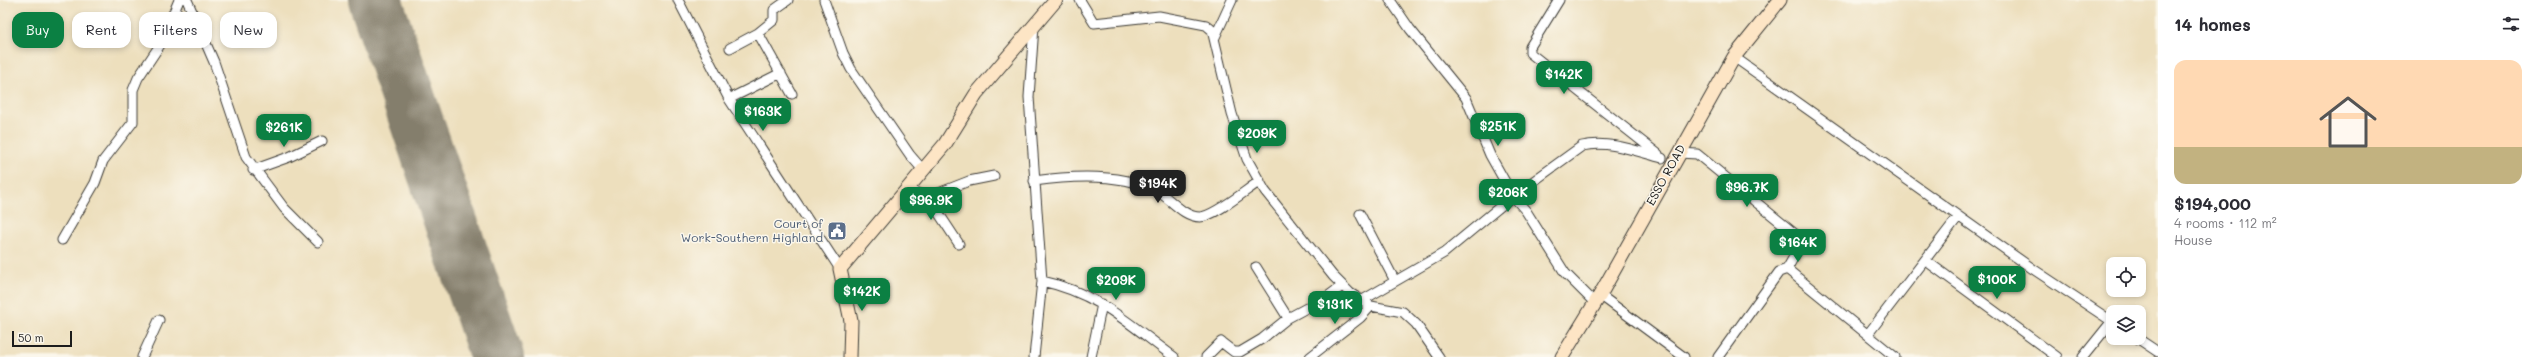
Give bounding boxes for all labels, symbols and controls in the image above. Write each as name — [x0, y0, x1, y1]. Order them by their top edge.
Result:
chip: Buy — [12, 12, 64, 48]
chip: Rent — [72, 12, 131, 48]
chip: Filters — [139, 12, 212, 48]
chip: New — [220, 12, 277, 48]
text: 14 homes — [2174, 13, 2251, 35]
icon: filters — [2500, 13, 2522, 35]
pin: $142K — [1536, 61, 1592, 95]
text: $142K — [1545, 65, 1583, 82]
icon: home — [2312, 86, 2384, 158]
pin: $163K — [735, 98, 791, 132]
text: $163K — [744, 102, 782, 119]
pin: $251K — [1470, 113, 1526, 147]
pin: $261K — [256, 114, 312, 148]
text: $251K — [1479, 117, 1517, 134]
text: $261K — [265, 118, 303, 135]
pin: $209K — [1229, 120, 1285, 154]
text: $209K — [1237, 124, 1277, 141]
street label: ESSO ROAD — [1642, 141, 1688, 208]
pin: $194K — [1130, 170, 1186, 204]
text: $194K — [1139, 174, 1177, 191]
pin: $96.7K — [1714, 174, 1780, 208]
text: $96.7K — [1725, 178, 1769, 195]
pin: $206K — [1480, 179, 1536, 213]
text: $206K — [1488, 183, 1528, 200]
pin: $96.9K — [898, 187, 964, 221]
text: $96.9K — [909, 191, 953, 208]
text: $194,000 — [2174, 192, 2251, 214]
text: 4 rooms · 112 m² — [2174, 214, 2277, 231]
place label: Court of Work-Southern Highland — [681, 215, 823, 245]
public building icon: Court of Work-Southern Highland — [826, 220, 848, 242]
pin: $164K — [1770, 229, 1826, 263]
text: House — [2174, 231, 2212, 248]
text: $164K — [1779, 233, 1817, 250]
map controls — [2106, 257, 2146, 345]
button: locate — [2106, 257, 2146, 297]
pin: $100K — [1969, 266, 2025, 300]
pin: $209K — [1088, 267, 1144, 301]
text: $100K — [1977, 270, 2017, 287]
text: $209K — [1096, 271, 1136, 288]
pin: $142K — [834, 278, 890, 312]
text: $142K — [843, 282, 881, 299]
pin: $131K — [1307, 291, 1363, 325]
text: $131K — [1317, 295, 1353, 312]
button: layers — [2106, 305, 2146, 345]
scale bar — [12, 329, 72, 348]
text: 50 m — [18, 330, 44, 345]

